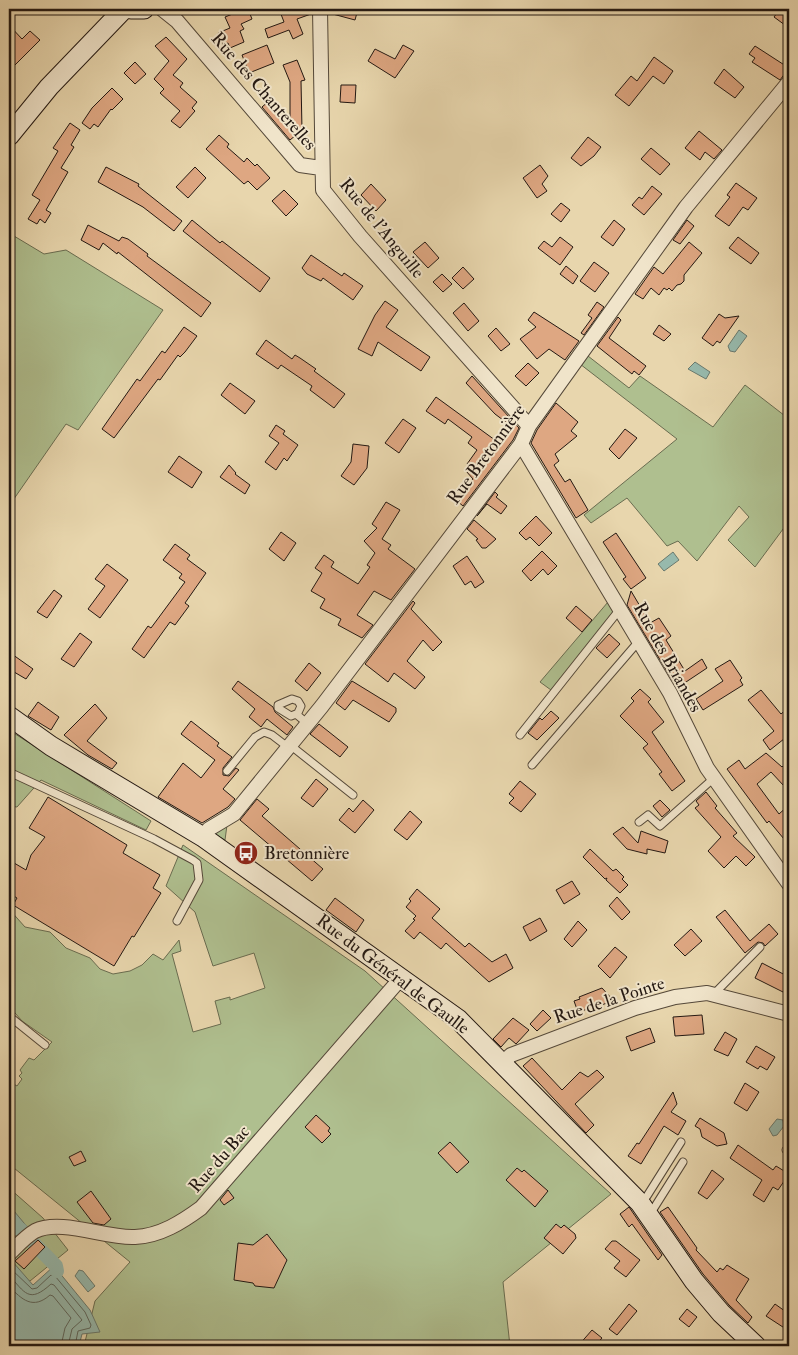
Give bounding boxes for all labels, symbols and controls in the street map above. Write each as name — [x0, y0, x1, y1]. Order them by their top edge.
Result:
street label: Rue des Chanterelles — [206, 27, 321, 155]
street label: Rue de l'Anguille — [334, 173, 429, 284]
street label: Rue Bretonnière — [442, 399, 531, 509]
street label: Rue des Briandes — [628, 598, 707, 716]
bus stop icon: Bretonnière — [233, 840, 259, 866]
place label: Bretonnière — [264, 842, 350, 865]
street label: Rue du Général de Gaulle — [312, 909, 474, 1040]
street label: Rue de la Pointe — [551, 972, 668, 1029]
street label: Rue du Bac — [184, 1121, 255, 1198]

